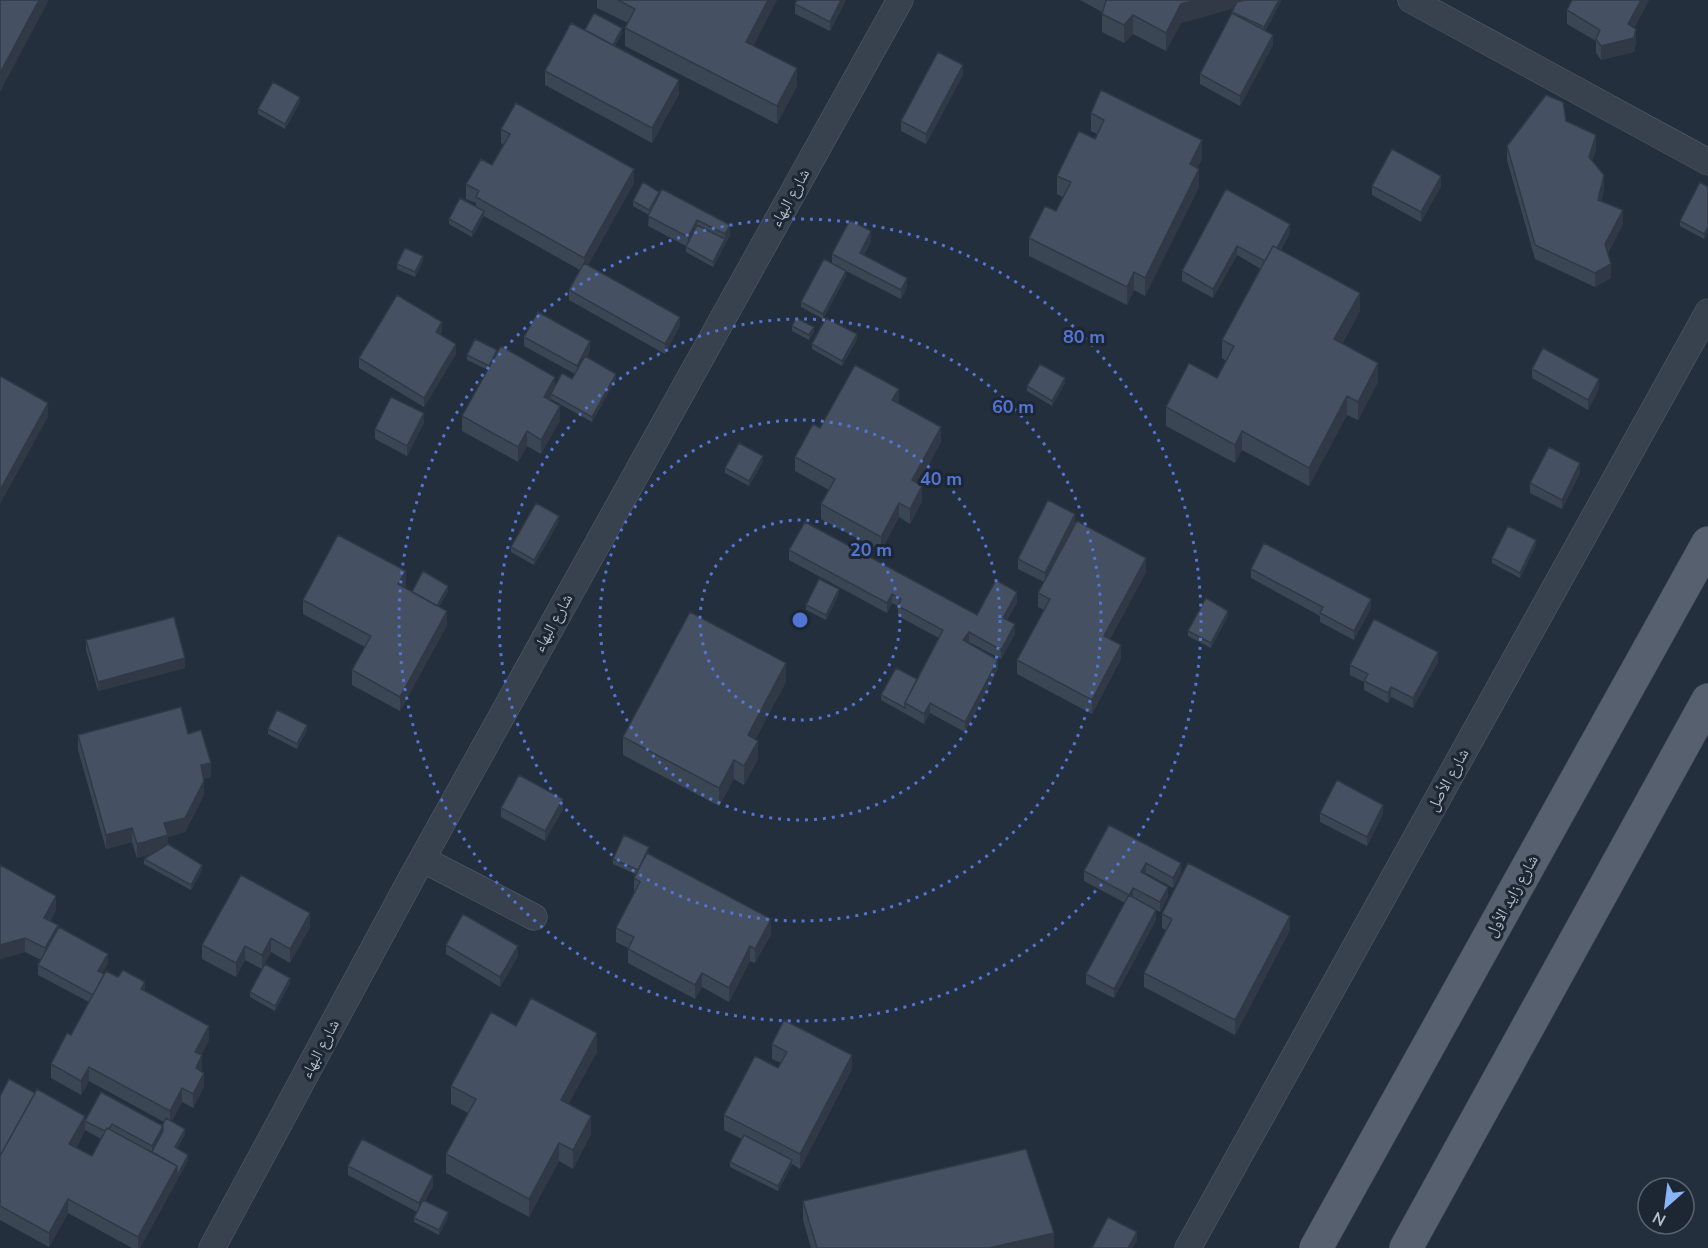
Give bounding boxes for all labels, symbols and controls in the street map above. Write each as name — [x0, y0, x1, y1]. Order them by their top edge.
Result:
street label: شارع البهاء — [765, 165, 815, 231]
text: 80 m — [1063, 325, 1105, 349]
text: 60 m — [992, 395, 1034, 419]
text: 40 m — [920, 467, 962, 491]
text: 20 m — [850, 538, 892, 562]
street label: شارع البهاء — [528, 590, 578, 656]
centre of rings — [790, 610, 810, 630]
street label: شارع الأصل — [1422, 745, 1474, 815]
street label: شارع زايد الأول — [1480, 851, 1544, 941]
street label: شارع البهاء — [295, 1016, 345, 1082]
north arrow — [1636, 1176, 1696, 1236]
text: N — [1649, 1206, 1670, 1231]

